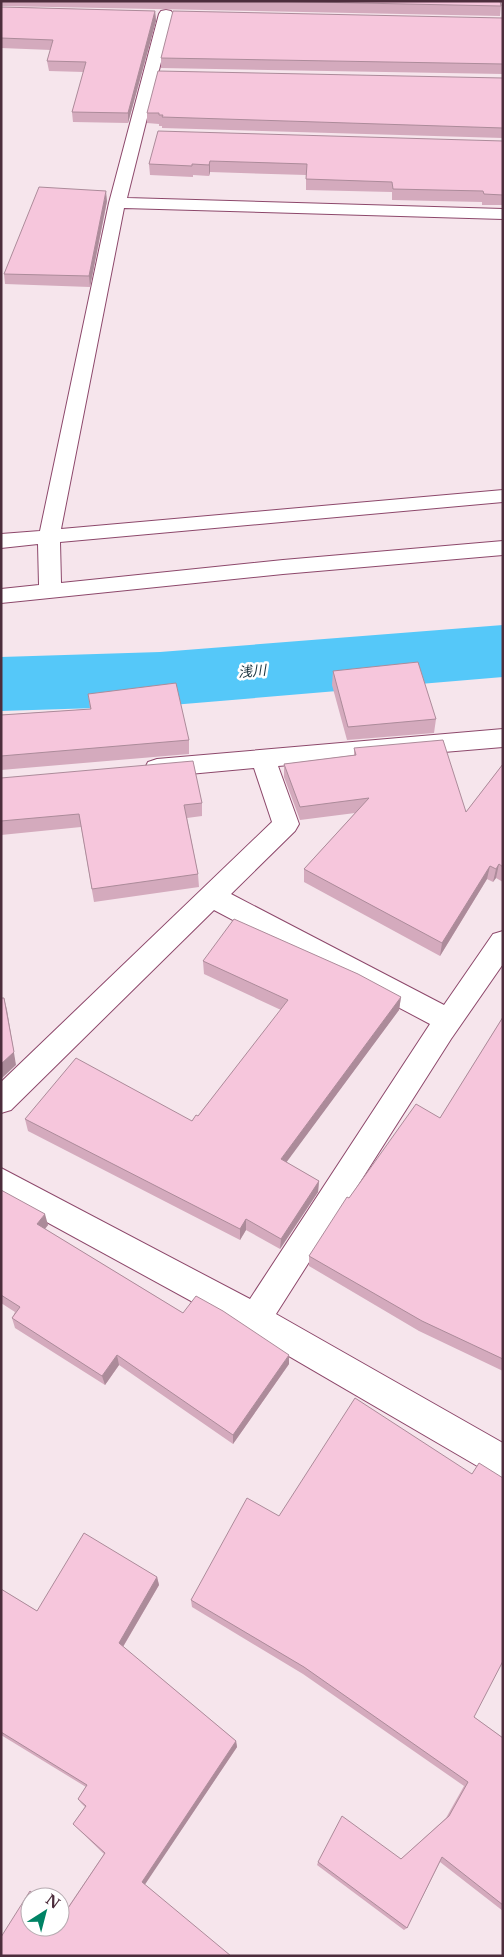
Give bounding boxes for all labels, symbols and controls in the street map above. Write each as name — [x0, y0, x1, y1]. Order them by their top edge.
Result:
water label: 浅川 — [237, 661, 269, 681]
north arrow — [20, 1887, 70, 1937]
text: N — [42, 1890, 63, 1913]

